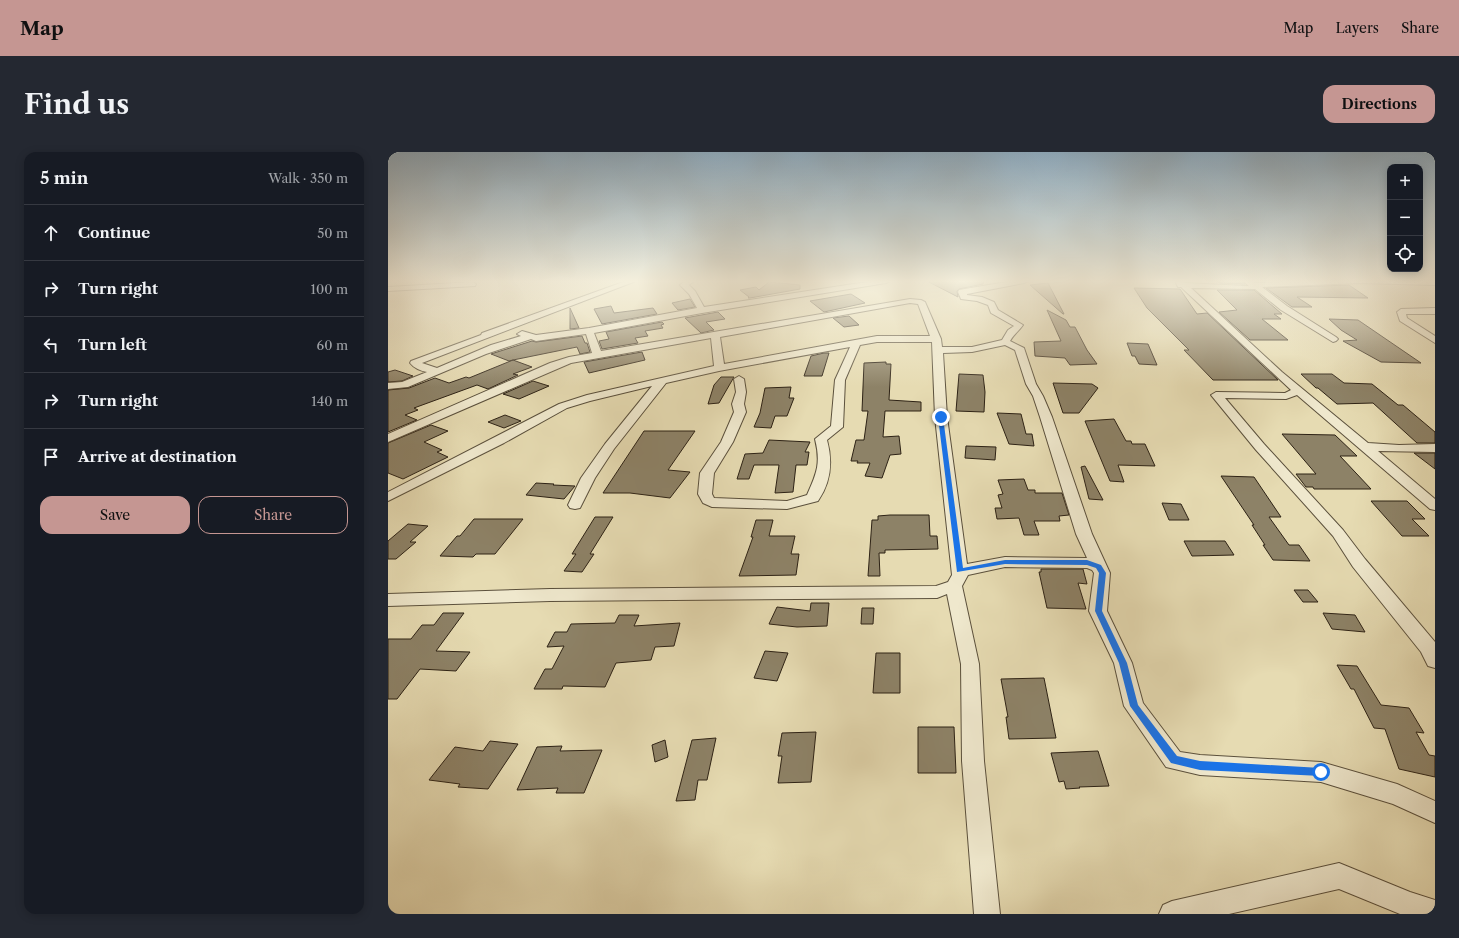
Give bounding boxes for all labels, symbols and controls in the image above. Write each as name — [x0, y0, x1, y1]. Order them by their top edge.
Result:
text: Map — [20, 17, 64, 40]
text: Map — [1283, 19, 1313, 37]
text: Layers — [1335, 19, 1379, 37]
text: Share — [1401, 19, 1439, 37]
button: Directions — [1323, 85, 1435, 123]
text: Find us — [24, 87, 129, 121]
map controls — [1387, 164, 1423, 272]
button: + — [1387, 164, 1423, 200]
text: 5 min — [40, 168, 88, 188]
text: Walk · 350 m — [268, 170, 348, 186]
button: − — [1387, 200, 1423, 236]
icon: ahead — [40, 222, 62, 244]
text: Continue — [78, 223, 150, 242]
text: 50 m — [317, 225, 348, 241]
button: locate — [1387, 236, 1423, 272]
icon: right — [40, 278, 62, 300]
text: Turn right — [78, 279, 158, 298]
text: 100 m — [310, 281, 348, 297]
icon: left — [40, 334, 62, 356]
text: Turn left — [78, 335, 147, 354]
text: 60 m — [317, 337, 348, 353]
icon: right — [40, 390, 62, 412]
text: Turn right — [78, 391, 158, 410]
text: 140 m — [311, 393, 348, 409]
route end — [932, 408, 950, 426]
icon: arrive — [40, 446, 62, 468]
text: Arrive at destination — [78, 447, 237, 466]
button: Save — [40, 496, 190, 534]
button: Share — [198, 496, 348, 534]
route start — [1312, 763, 1330, 781]

